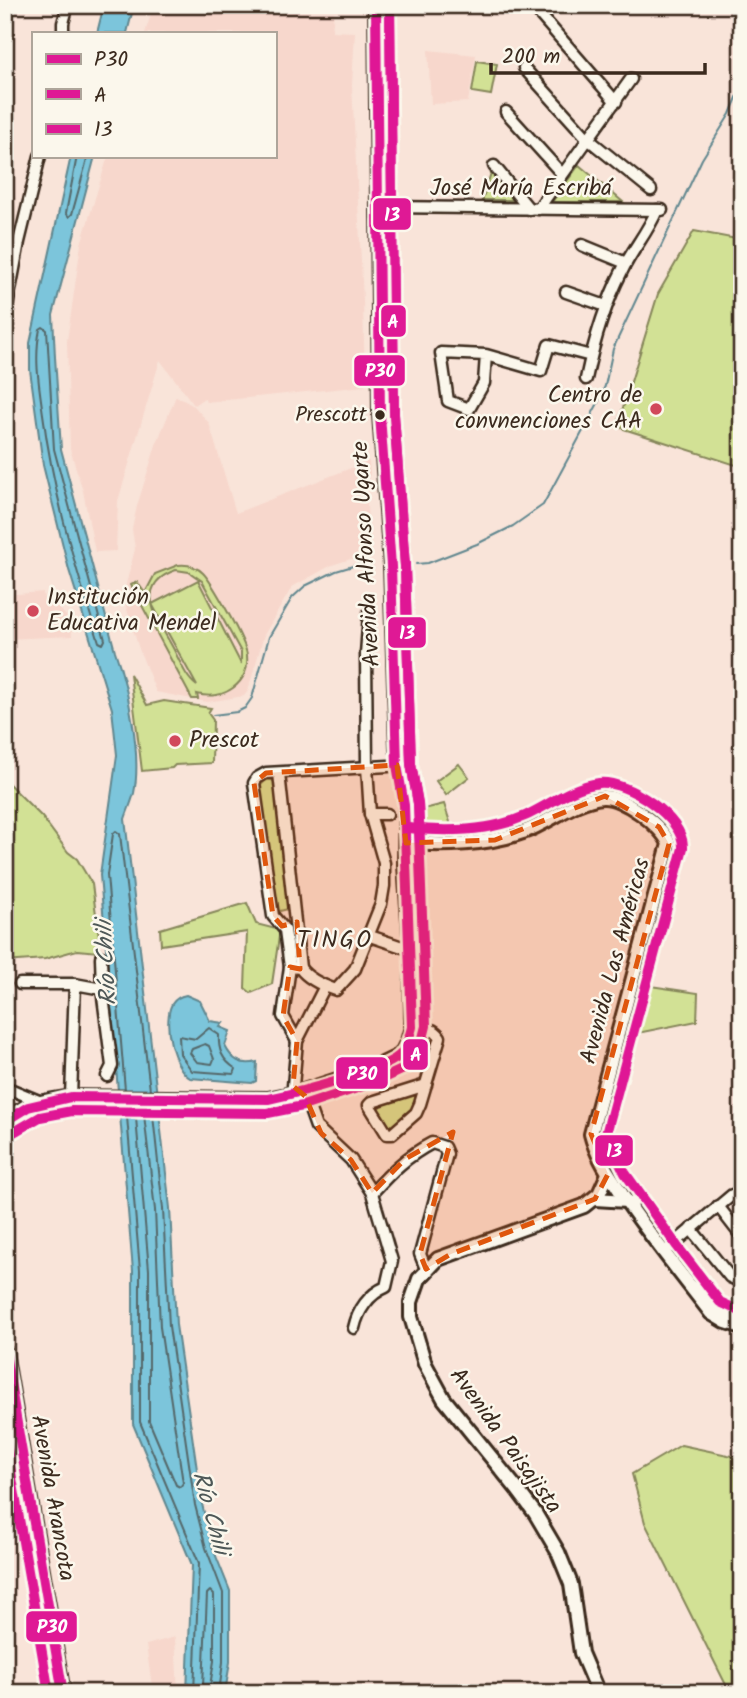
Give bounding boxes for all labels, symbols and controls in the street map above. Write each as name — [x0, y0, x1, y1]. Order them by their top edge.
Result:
legend — [32, 32, 276, 158]
scale bar — [491, 32, 705, 76]
text: 200 m — [502, 41, 560, 74]
text: P30 — [94, 44, 128, 77]
text: A — [94, 80, 107, 113]
text: 13 — [94, 114, 113, 147]
street label: José María Escribá — [430, 171, 614, 207]
line badge: 13 — [372, 197, 412, 231]
text: 13 — [384, 201, 400, 231]
line badge: A — [380, 304, 407, 338]
text: A — [387, 308, 399, 338]
line badge: P30 — [353, 354, 406, 387]
text: P30 — [365, 357, 396, 387]
place label: Centro de convnenciones CAA — [455, 378, 642, 440]
place label: Prescott — [295, 399, 368, 432]
marker: Centro de convnenciones CAA — [648, 401, 664, 417]
marker: Prescott — [373, 408, 387, 422]
street label: Avenida Alfonso Ugarte — [343, 440, 391, 668]
place label: Institución Educativa Mendel — [47, 580, 217, 642]
marker: Institución Educativa Mendel — [25, 603, 41, 619]
line badge: 13 — [387, 616, 427, 649]
text: 13 — [399, 619, 415, 649]
place label: Prescot — [189, 723, 260, 759]
marker: Prescot — [167, 733, 183, 749]
street label: Avenida Las Américas — [571, 854, 661, 1068]
water label: Río Chili — [85, 914, 129, 1006]
district label: TINGO — [297, 921, 373, 960]
line badge: A — [402, 1038, 429, 1071]
text: A — [410, 1041, 422, 1071]
line badge: P30 — [335, 1056, 389, 1090]
text: P30 — [347, 1060, 378, 1090]
line badge: 13 — [594, 1134, 634, 1167]
text: 13 — [606, 1137, 622, 1167]
street label: Avenida Paisajista — [439, 1360, 571, 1522]
street label: Avenida Arancota — [20, 1412, 84, 1584]
water label: Río Chili — [180, 1467, 241, 1564]
line badge: P30 — [25, 1610, 78, 1643]
text: P30 — [37, 1613, 68, 1643]

